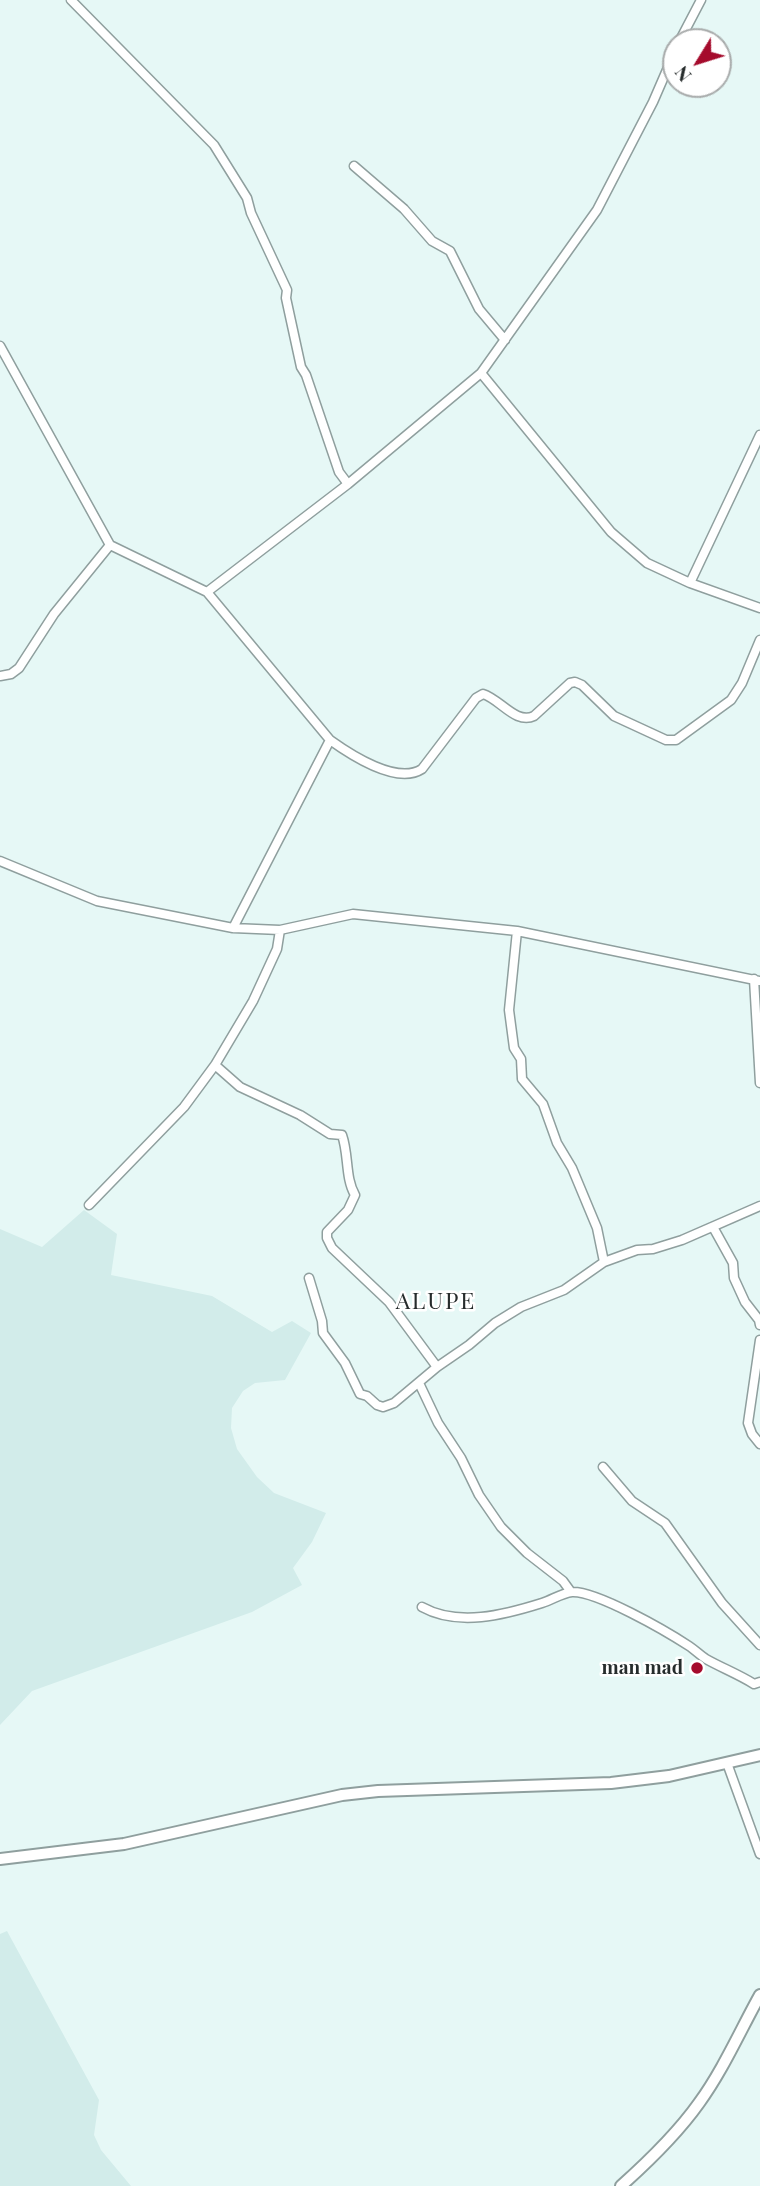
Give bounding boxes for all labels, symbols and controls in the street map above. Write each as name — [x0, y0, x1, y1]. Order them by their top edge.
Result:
north arrow — [662, 28, 732, 98]
text: N — [668, 61, 696, 88]
district label: ALUPE — [396, 1288, 476, 1316]
place label: man mad — [601, 1657, 683, 1679]
marker: man mad — [689, 1660, 705, 1676]

